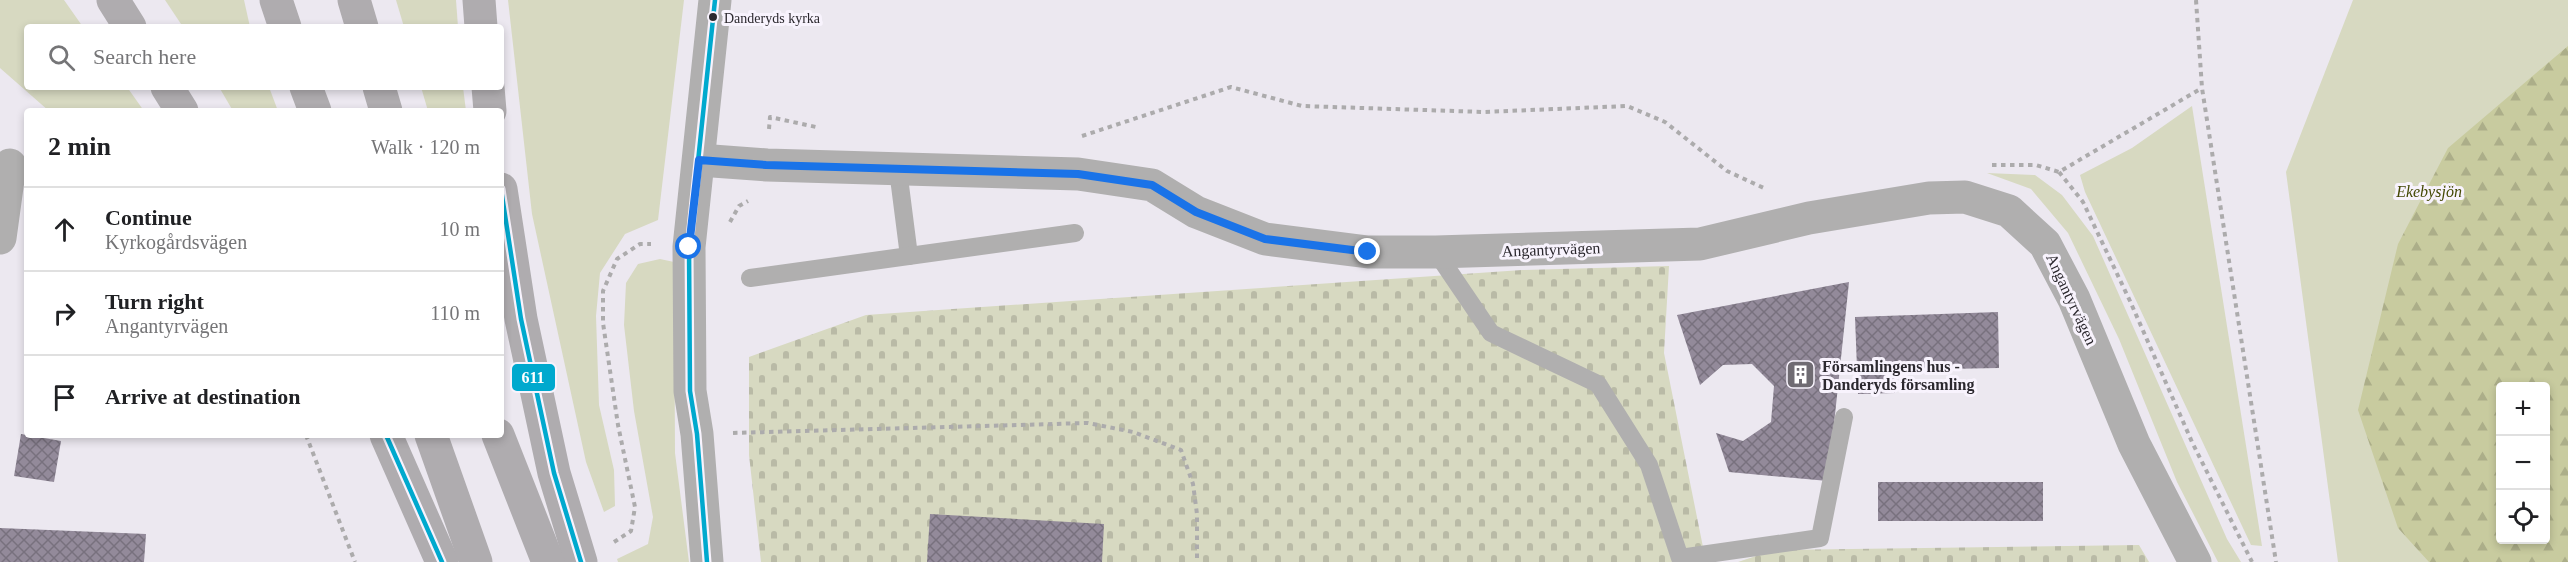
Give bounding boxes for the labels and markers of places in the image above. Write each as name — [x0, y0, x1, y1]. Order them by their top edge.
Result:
marker: Danderyds kyrka — [707, 11, 719, 23]
place label: Danderyds kyrka — [724, 11, 821, 26]
place label: Församlingens hus - Danderyds församling — [1822, 358, 1974, 394]
building icon: Församlingens hus - Danderyds församling — [1785, 359, 1817, 391]

